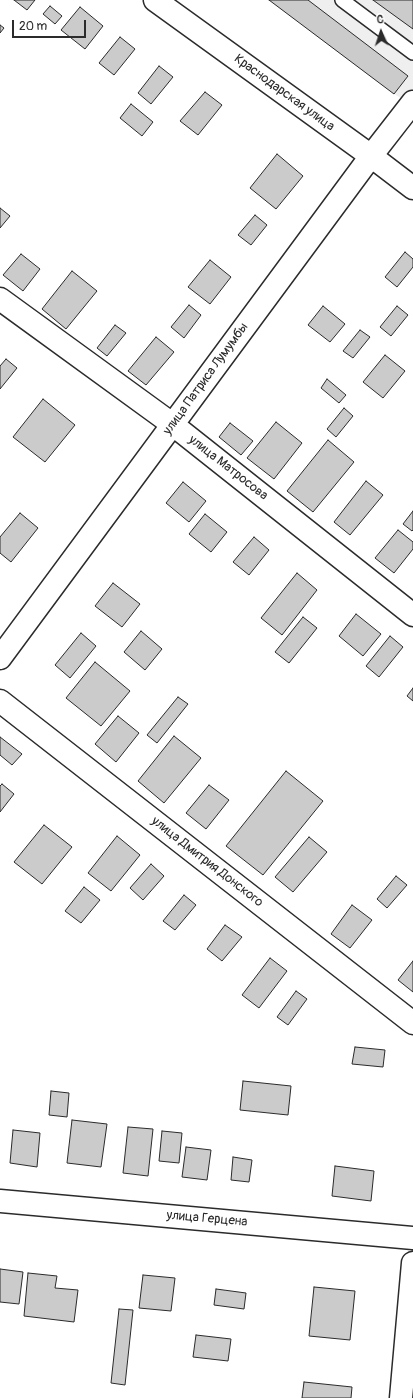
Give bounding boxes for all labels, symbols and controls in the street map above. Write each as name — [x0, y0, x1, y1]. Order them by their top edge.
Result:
scale bar — [14, 12, 88, 38]
north arrow — [361, 12, 401, 52]
text: С — [377, 13, 384, 26]
text: 20 m — [19, 19, 47, 34]
street label: Краснодарская улица — [231, 51, 337, 135]
street label: улица Патриса Лумумбы — [160, 320, 252, 438]
street label: улица Матросова — [185, 432, 271, 504]
street label: улица Дмитрия Донского — [148, 813, 266, 911]
street label: улица Герцена — [166, 1208, 248, 1230]

